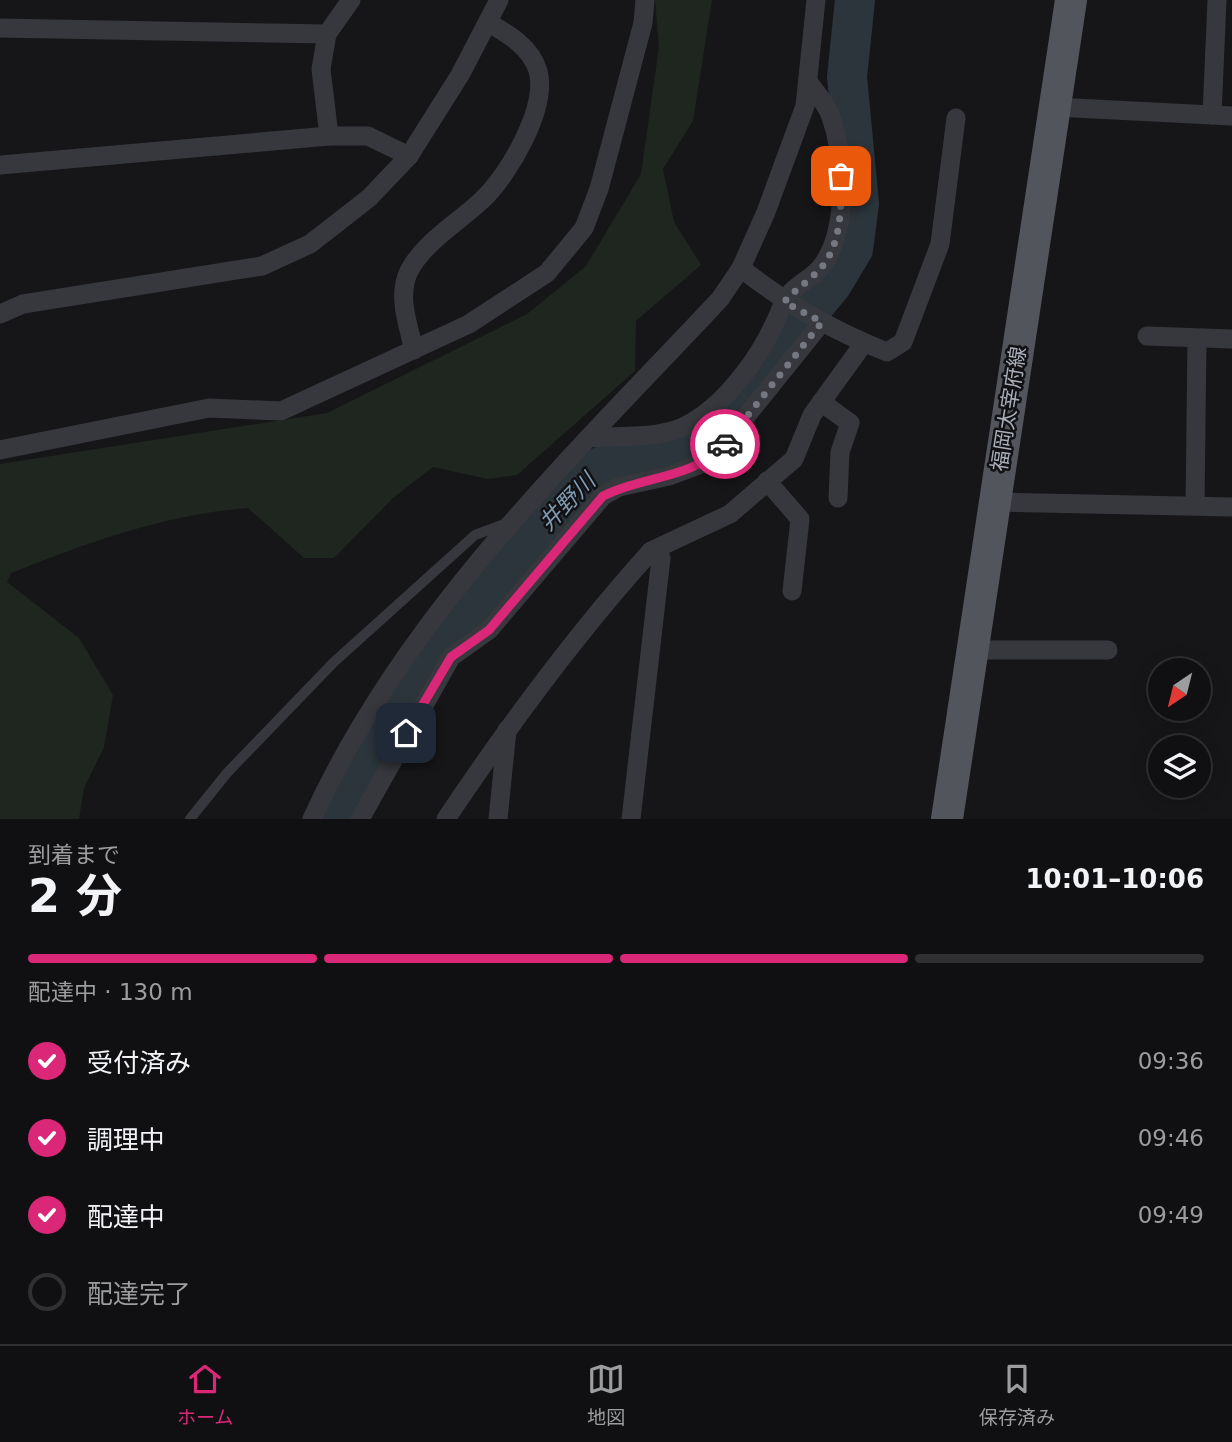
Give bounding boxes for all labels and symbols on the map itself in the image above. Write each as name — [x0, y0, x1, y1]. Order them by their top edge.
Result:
pin — [811, 146, 871, 206]
street label: 福岡太宰府線 — [987, 345, 1031, 473]
courier — [690, 409, 760, 479]
water label: 井野川 — [534, 466, 602, 536]
north arrow — [1148, 658, 1211, 721]
pin — [376, 703, 436, 763]

